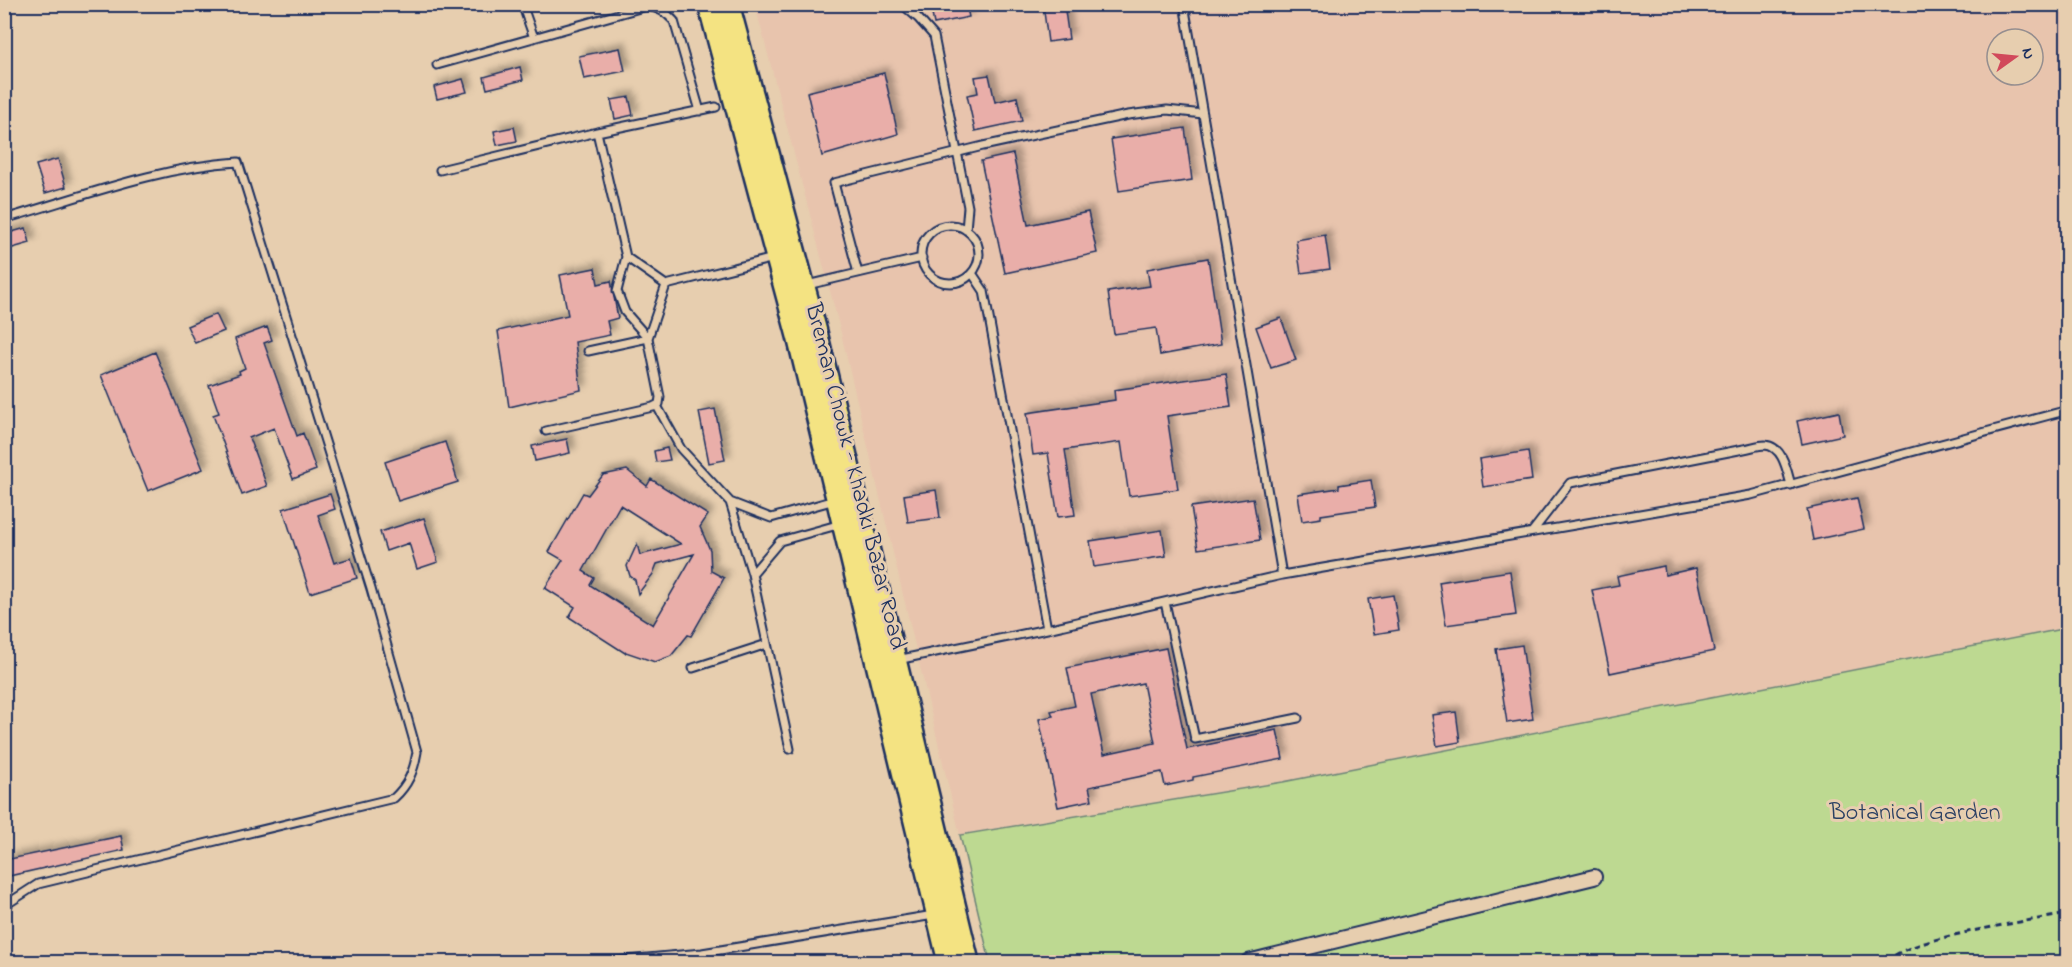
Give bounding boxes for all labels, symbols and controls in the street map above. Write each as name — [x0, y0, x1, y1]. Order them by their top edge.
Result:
north arrow — [1985, 27, 2045, 87]
text: N — [2015, 45, 2041, 62]
street label: Breman Chowk - Khadki Bazar Road — [794, 299, 915, 654]
park label: Botanical Garden — [1829, 796, 2000, 831]

